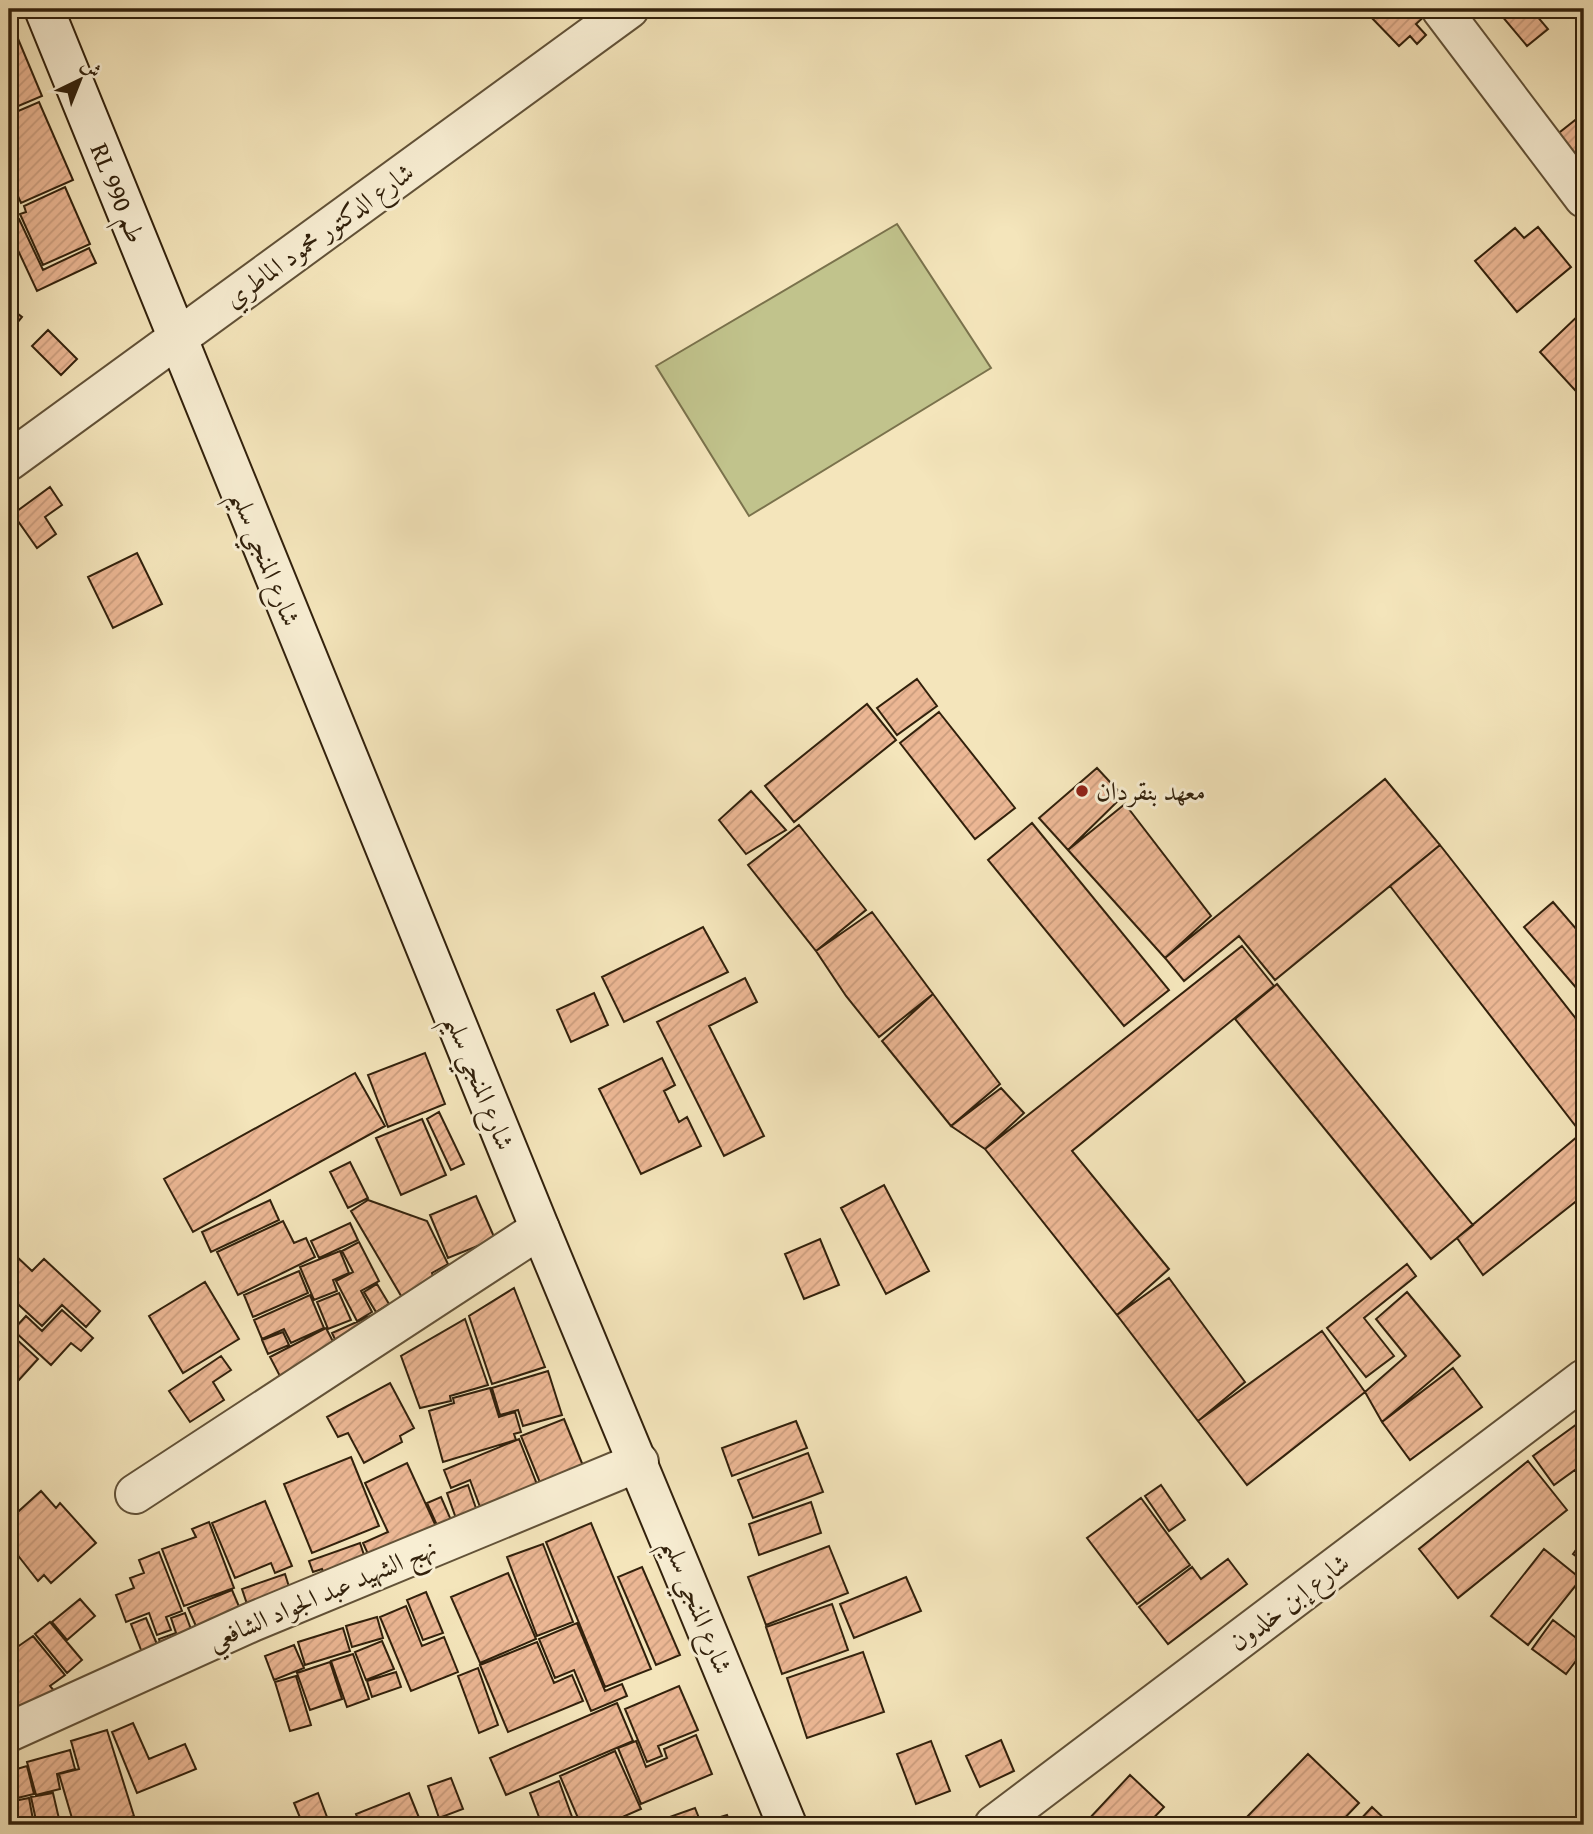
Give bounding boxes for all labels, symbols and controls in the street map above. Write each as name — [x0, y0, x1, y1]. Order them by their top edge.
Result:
north arrow — [46, 46, 116, 116]
text: ش — [75, 51, 108, 84]
street label: RL طم 990 — [75, 137, 156, 251]
street label: شارع الدكتور محمود الماطري — [216, 152, 423, 319]
street label: شارع المنجي سليم — [215, 484, 311, 634]
place label: معهد بنقردان — [1096, 771, 1206, 810]
marker: معهد بنقردان — [1074, 783, 1090, 799]
street label: شارع المنجي سليم — [429, 1008, 525, 1158]
street label: نهج الشهيد عبد الجواد الشافعي — [202, 1528, 444, 1664]
street label: شارع المنجي سليم — [647, 1532, 743, 1682]
street label: شارع إبن خلدون — [1220, 1543, 1359, 1662]

